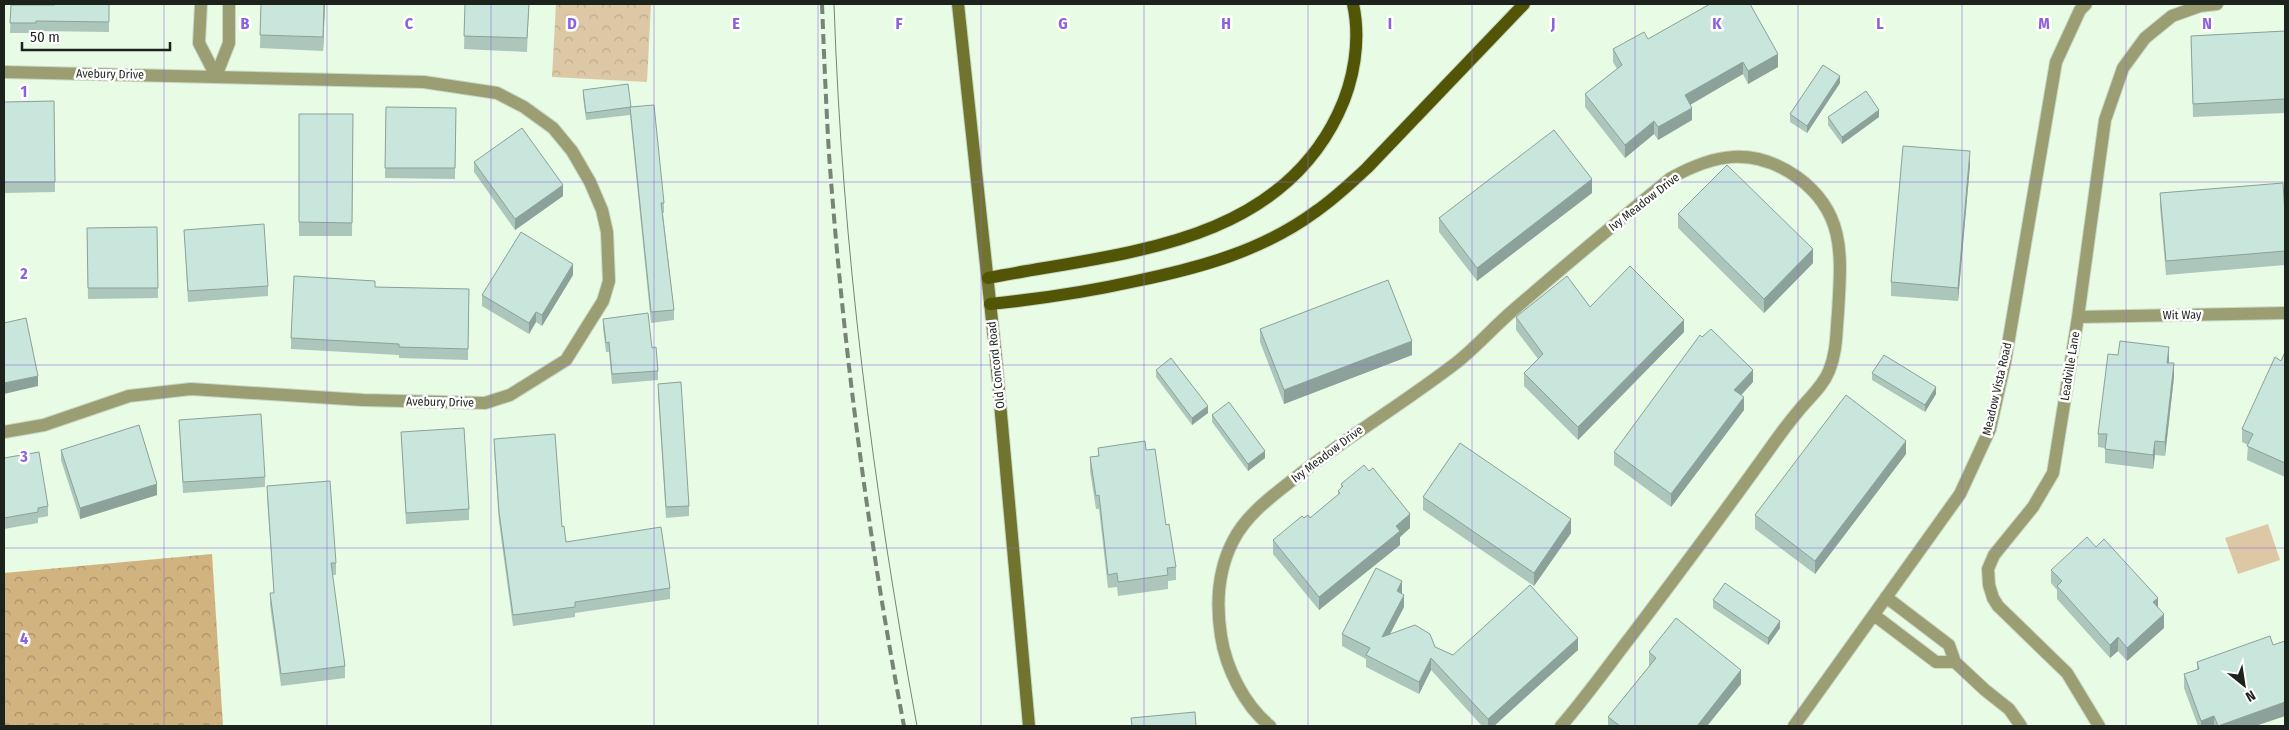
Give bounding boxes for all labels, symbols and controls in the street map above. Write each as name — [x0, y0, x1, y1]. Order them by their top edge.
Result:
text: B — [241, 14, 250, 33]
text: C — [405, 14, 414, 33]
text: D — [567, 14, 577, 33]
text: E — [732, 14, 740, 33]
text: F — [895, 14, 903, 33]
text: G — [1058, 14, 1068, 33]
text: H — [1221, 14, 1231, 33]
text: I — [1388, 14, 1392, 33]
text: J — [1550, 14, 1555, 33]
text: K — [1712, 14, 1722, 33]
text: L — [1876, 14, 1884, 33]
text: M — [2038, 14, 2050, 33]
text: N — [2202, 14, 2212, 33]
scale bar — [22, 20, 170, 52]
text: 50 m — [30, 28, 60, 46]
street label: Avebury Drive — [76, 66, 144, 82]
text: 1 — [21, 82, 27, 101]
street label: Ivy Meadow Drive — [1606, 170, 1682, 234]
text: 2 — [19, 264, 28, 283]
street label: Wit Way — [2163, 308, 2202, 322]
street label: Old Concord Road — [984, 321, 1008, 409]
street label: Leadville Lane — [2058, 330, 2082, 402]
street label: Meadow Vista Road — [1979, 341, 2015, 437]
street label: Avebury Drive — [406, 394, 474, 410]
street label: Ivy Meadow Drive — [1289, 423, 1365, 485]
text: 3 — [19, 447, 28, 466]
text: 4 — [20, 629, 28, 648]
north arrow — [2219, 660, 2269, 710]
text: N — [2242, 686, 2258, 705]

